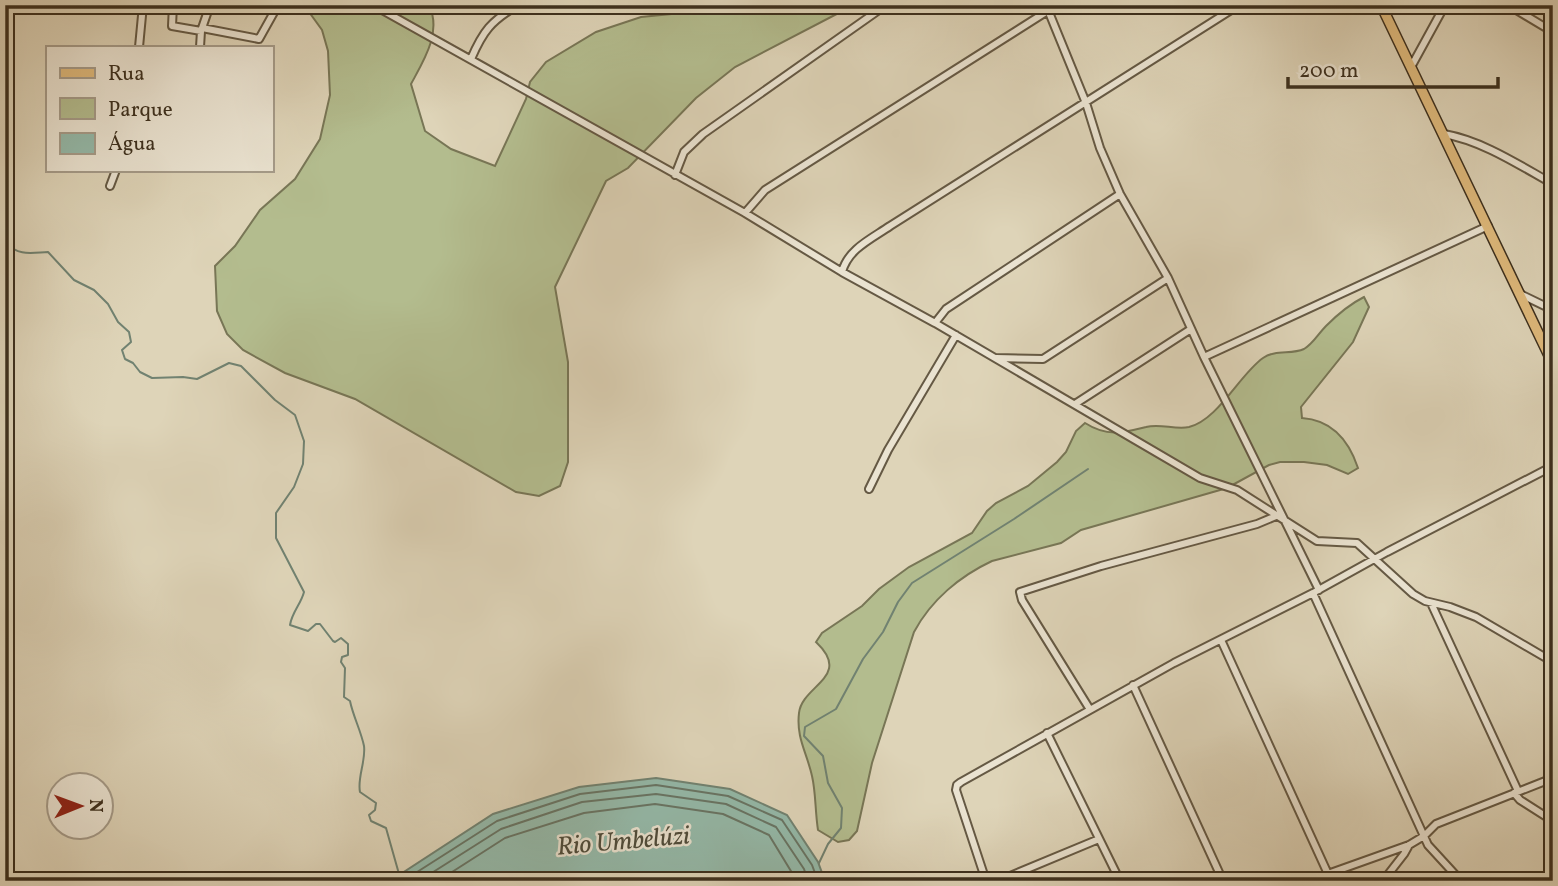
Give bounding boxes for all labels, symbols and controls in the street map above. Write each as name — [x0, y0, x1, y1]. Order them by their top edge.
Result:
legend — [46, 46, 273, 172]
scale bar — [1288, 46, 1498, 90]
text: 200 m — [1299, 57, 1359, 86]
text: Rua — [108, 60, 145, 89]
text: Parque — [108, 96, 173, 125]
text: Água — [108, 130, 156, 159]
north arrow — [46, 770, 116, 840]
text: N — [82, 799, 108, 813]
water label: Rio Umbelúzi — [555, 818, 692, 866]

